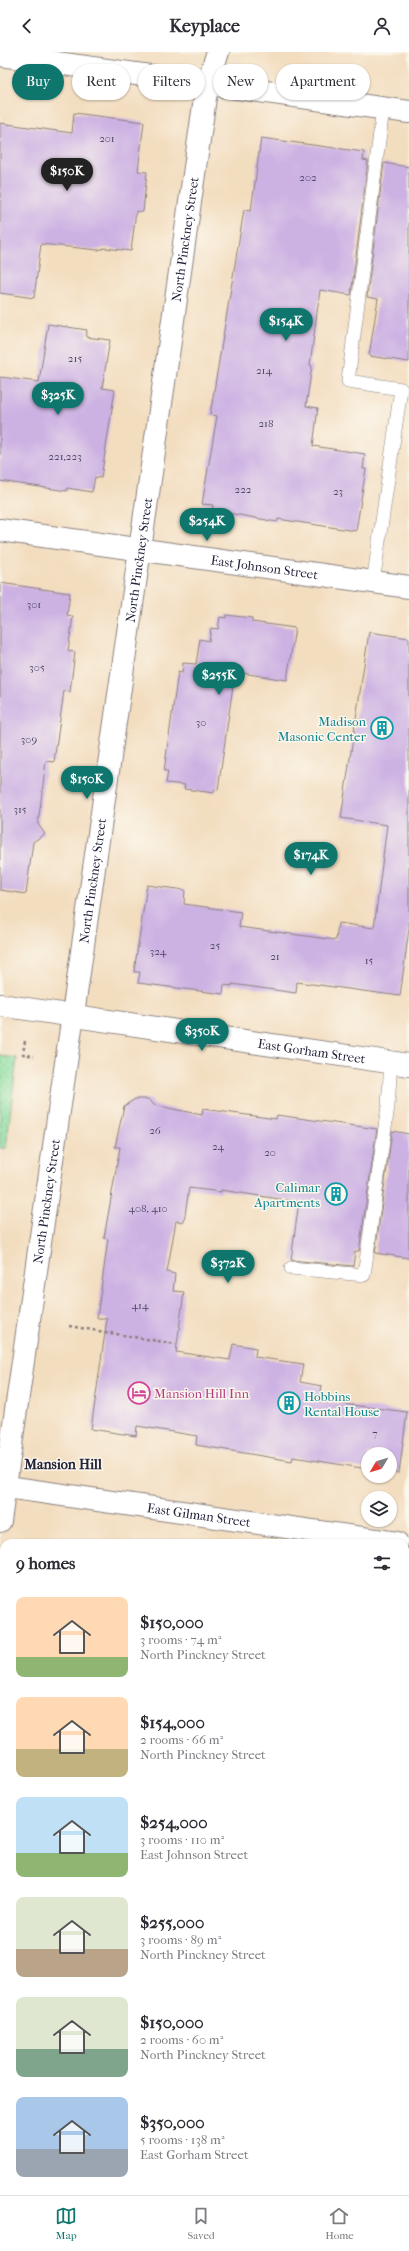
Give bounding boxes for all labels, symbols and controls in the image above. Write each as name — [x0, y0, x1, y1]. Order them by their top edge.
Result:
icon: back — [16, 15, 38, 37]
icon: person — [371, 15, 393, 37]
text: Keyplace — [169, 16, 240, 37]
chip: Buy — [12, 64, 64, 100]
chip: Rent — [72, 64, 130, 100]
chip: Filters — [138, 64, 205, 100]
chip: New — [213, 64, 268, 100]
chip: Apartment — [276, 64, 370, 100]
house number: 201 — [99, 132, 115, 145]
pin: $150K — [39, 158, 95, 192]
text: $150K — [50, 163, 84, 178]
house number: 202 — [299, 171, 317, 184]
street label: North Pinckney Street — [169, 176, 202, 303]
pin: $154K — [258, 308, 314, 342]
text: $154K — [269, 313, 303, 328]
house number: 215 — [68, 352, 82, 365]
house number: 214 — [256, 364, 273, 377]
pin: $325K — [30, 382, 86, 416]
text: $325K — [41, 387, 75, 402]
house number: 218 — [258, 417, 274, 430]
house number: 221,223 — [48, 450, 82, 463]
house number: 222 — [235, 483, 252, 496]
house number: 23 — [333, 485, 343, 498]
street label: North Pinckney Street — [123, 496, 155, 623]
pin: $254K — [179, 508, 235, 542]
text: $254K — [189, 513, 225, 528]
street label: East Johnson Street — [210, 552, 319, 582]
house number: 301 — [27, 598, 41, 611]
house number: 305 — [29, 661, 45, 674]
pin: $255K — [191, 662, 247, 696]
text: $255K — [202, 667, 236, 682]
place label: Madison Masonic Center — [278, 714, 366, 744]
building icon: Madison Masonic Center — [369, 715, 395, 741]
house number: 30 — [196, 716, 206, 729]
house number: 309 — [21, 733, 37, 746]
pin: $150K — [59, 766, 115, 800]
text: $150K — [70, 771, 104, 786]
house number: 315 — [13, 803, 27, 816]
street label: North Pinckney Street — [76, 817, 109, 944]
pin: $174K — [283, 842, 339, 876]
text: $174K — [294, 847, 328, 862]
house number: 25 — [210, 939, 220, 952]
house number: 324 — [150, 945, 167, 958]
house number: 21 — [270, 950, 280, 963]
house number: 15 — [365, 954, 374, 967]
pin: $350K — [174, 1018, 230, 1052]
text: $350K — [185, 1023, 219, 1038]
street label: East Gorham Street — [257, 1036, 367, 1067]
house number: 26 — [149, 1124, 161, 1137]
street label: North Pinckney Street — [30, 1138, 63, 1265]
house number: 24 — [212, 1140, 225, 1153]
house number: 20 — [264, 1146, 276, 1159]
place label: Calimar Apartments — [253, 1180, 320, 1210]
building icon: Calimar Apartments — [323, 1181, 349, 1207]
house number: 408, 410 — [128, 1202, 168, 1215]
pin: $372K — [200, 1250, 256, 1284]
text: $372K — [211, 1255, 245, 1270]
house number: 414 — [132, 1299, 149, 1312]
hotel icon: Mansion Hill Inn — [126, 1380, 152, 1406]
place label: Mansion Hill Inn — [154, 1386, 250, 1401]
place label: Hobbins Rental House — [304, 1389, 380, 1419]
building icon: Hobbins Rental House — [276, 1390, 302, 1416]
house number: 7 — [372, 1427, 378, 1440]
north arrow — [361, 1447, 397, 1483]
map controls — [361, 1447, 397, 1527]
district label: Mansion Hill — [23, 1456, 102, 1473]
button: layers — [361, 1491, 397, 1527]
street label: East Gilman Street — [146, 1500, 252, 1530]
icon: filters — [371, 1552, 393, 1574]
text: 9 homes — [16, 1553, 75, 1573]
text: $150,000 — [140, 1612, 204, 1632]
icon: home — [48, 1613, 96, 1661]
text: 3 rooms · 74 m² — [140, 1632, 221, 1647]
text: North Pinckney Street — [140, 1647, 266, 1662]
text: $154,000 — [140, 1712, 205, 1732]
icon: home — [48, 1713, 96, 1761]
text: 2 rooms · 66 m² — [140, 1732, 223, 1747]
text: North Pinckney Street — [140, 1747, 266, 1762]
text: $254,000 — [140, 1812, 208, 1832]
icon: home — [48, 1813, 96, 1861]
text: 3 rooms · 110 m² — [140, 1832, 224, 1847]
text: East Johnson Street — [140, 1847, 248, 1862]
text: $255,000 — [140, 1912, 204, 1932]
icon: home — [48, 1913, 96, 1961]
text: 3 rooms · 89 m² — [140, 1932, 221, 1947]
text: North Pinckney Street — [140, 1947, 266, 1962]
text: $150,000 — [140, 2012, 204, 2032]
icon: home — [48, 2013, 96, 2061]
text: 2 rooms · 60 m² — [140, 2032, 223, 2047]
text: North Pinckney Street — [140, 2047, 266, 2062]
text: $350,000 — [140, 2112, 205, 2132]
icon: home — [48, 2113, 96, 2161]
text: 5 rooms · 138 m² — [140, 2132, 225, 2147]
text: East Gorham Street — [140, 2147, 249, 2162]
tab: Map — [55, 2205, 77, 2242]
tab: Saved — [188, 2205, 215, 2242]
tab: Home — [325, 2205, 354, 2242]

